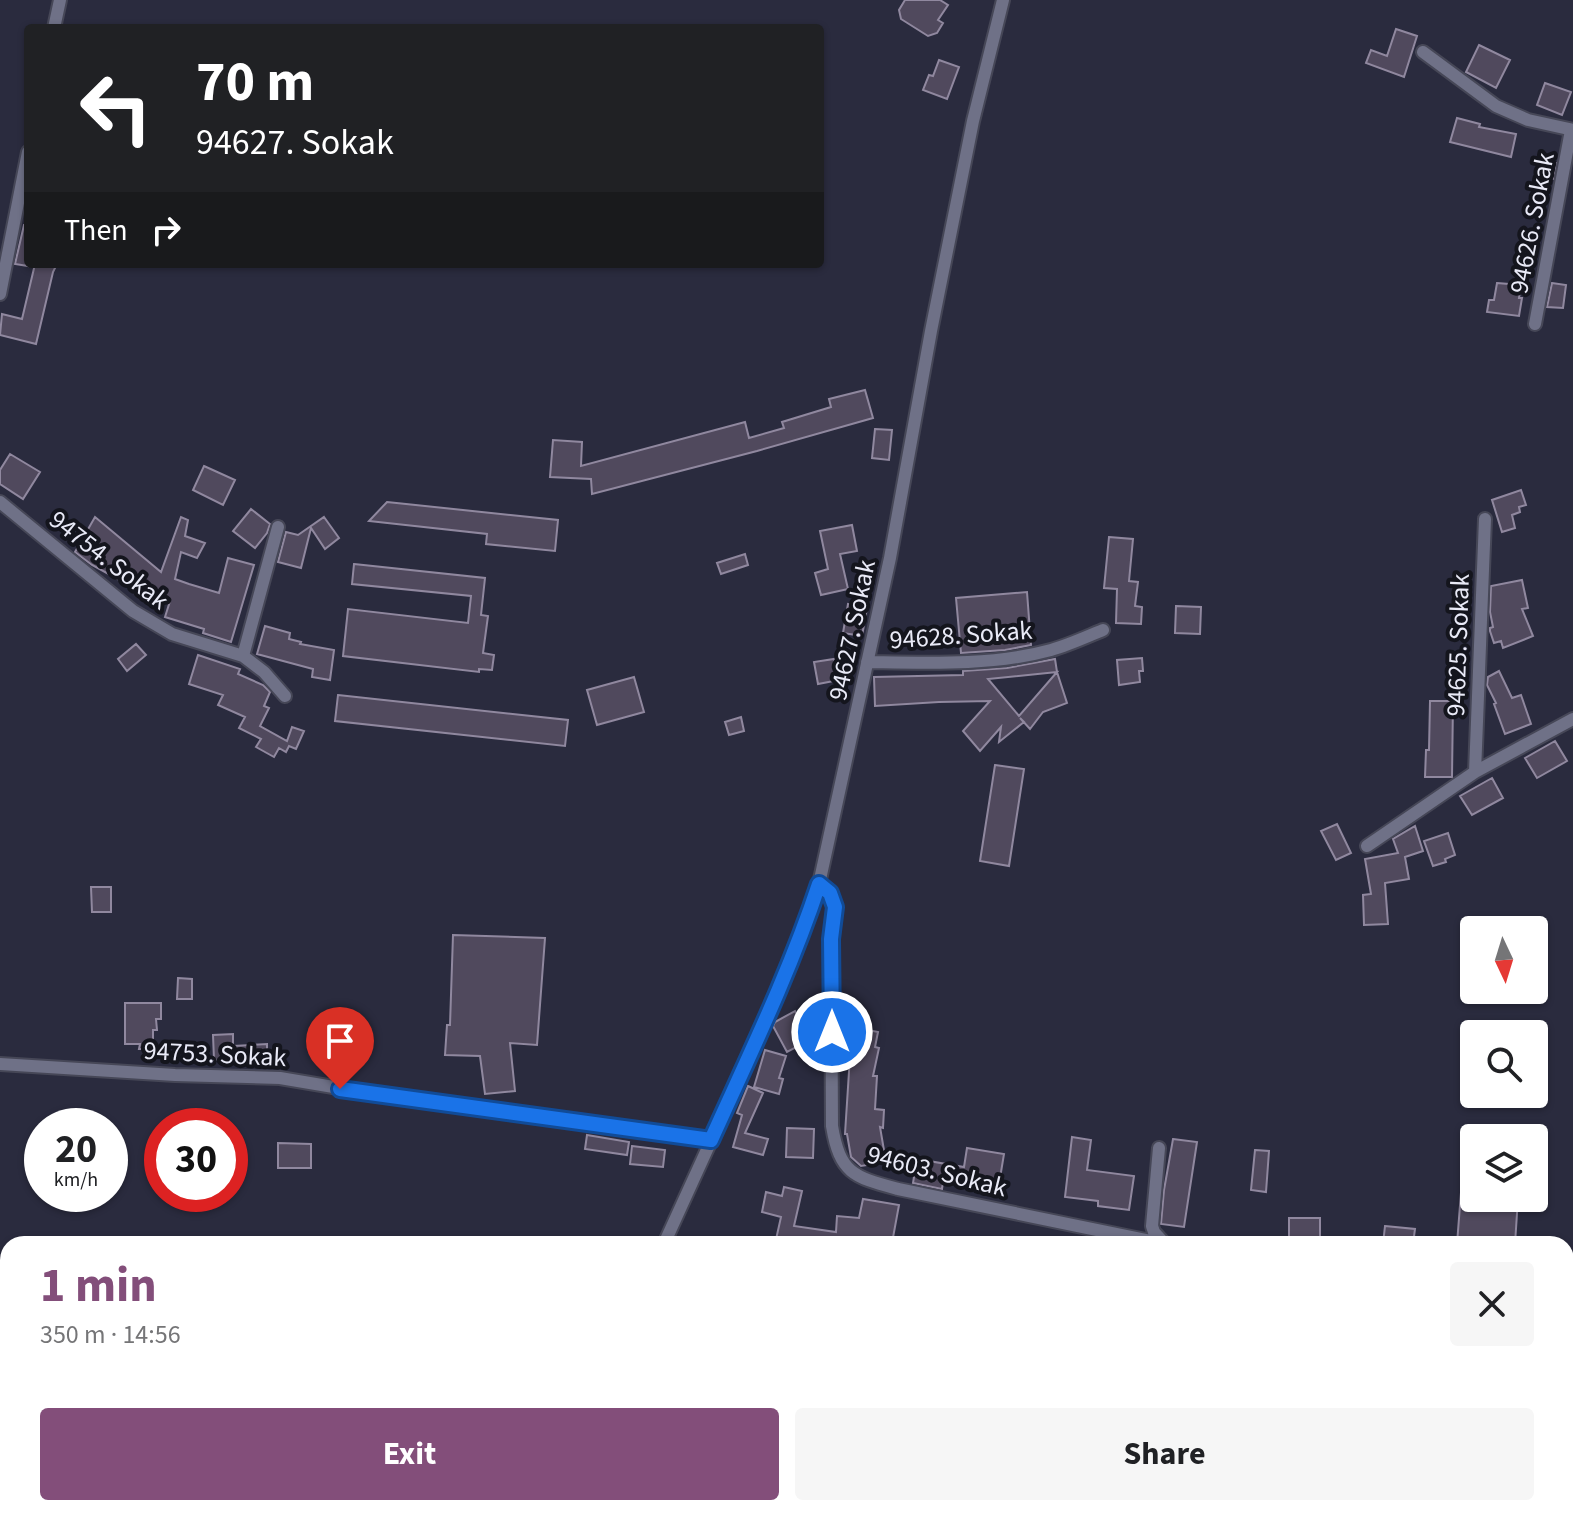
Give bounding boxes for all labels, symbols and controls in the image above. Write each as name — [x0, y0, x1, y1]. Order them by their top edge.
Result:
text: 70 m — [196, 43, 314, 122]
icon: left — [64, 56, 168, 160]
text: 94627. Sokak — [196, 117, 394, 168]
street label: 94626. Sokak — [1500, 149, 1564, 297]
icon: right — [144, 208, 188, 252]
text: Then — [64, 209, 128, 252]
street label: 94754. Sokak — [41, 501, 177, 619]
street label: 94627. Sokak — [819, 556, 885, 704]
street label: 94625. Sokak — [1437, 573, 1479, 717]
street label: 94628. Sokak — [888, 612, 1034, 658]
north arrow — [1460, 916, 1548, 1004]
map controls — [1460, 916, 1548, 1212]
position arrow — [790, 990, 874, 1074]
pin — [306, 1007, 374, 1089]
icon: arrive — [318, 1019, 362, 1063]
button: search — [1460, 1020, 1548, 1108]
street label: 94753. Sokak — [143, 1032, 287, 1076]
speed limit sign: 30 — [144, 1108, 248, 1212]
text: 20 — [55, 1121, 97, 1178]
button: layers — [1460, 1124, 1548, 1212]
street label: 94603. Sokak — [863, 1136, 1011, 1206]
text: km/h — [54, 1166, 98, 1194]
text: 1 min — [40, 1252, 157, 1320]
button: close — [1450, 1262, 1534, 1346]
text: 350 m · 14:56 — [40, 1316, 181, 1353]
button: Exit — [40, 1408, 779, 1500]
button: Share — [795, 1408, 1534, 1500]

